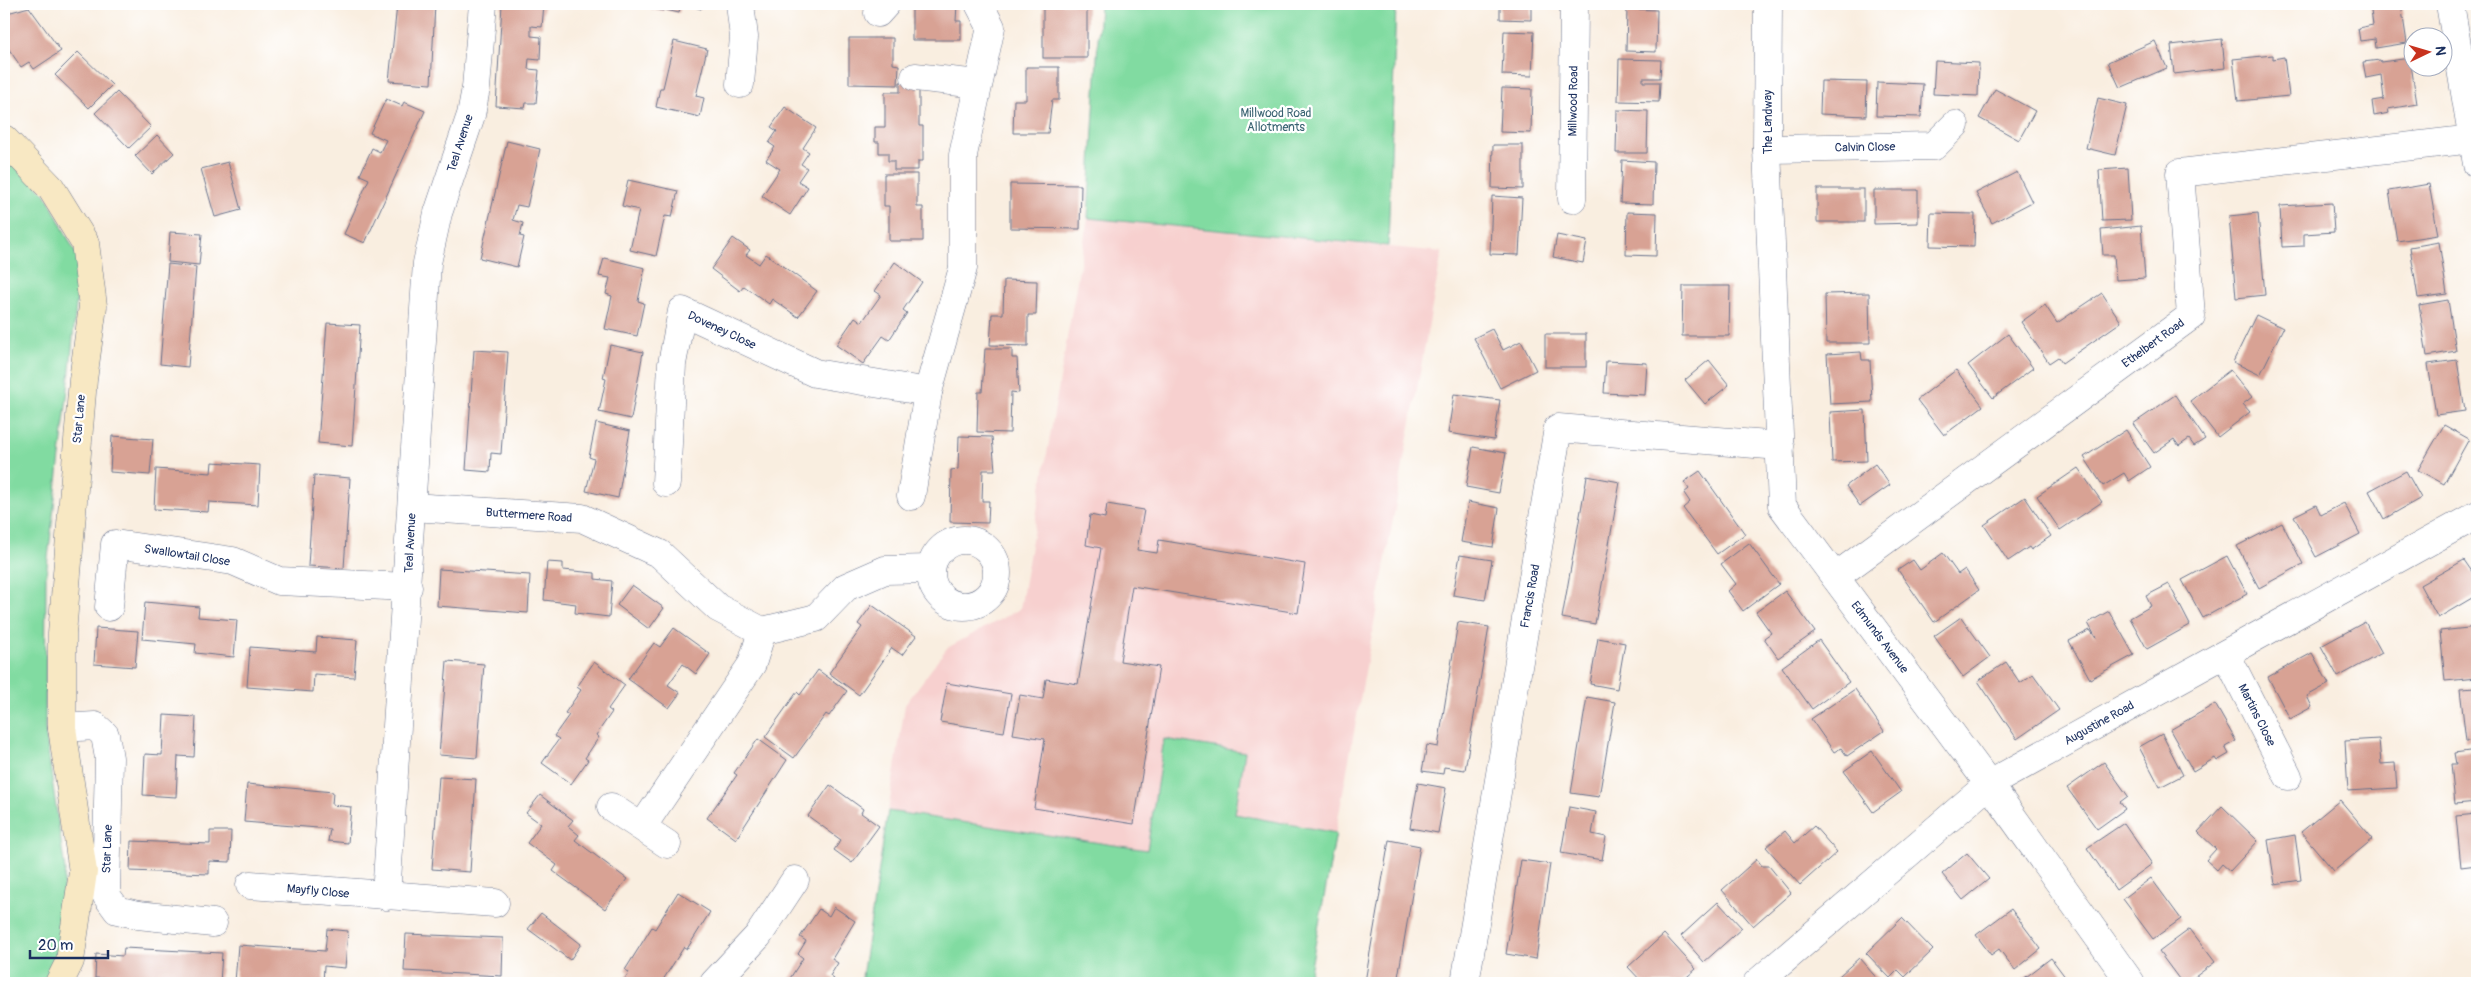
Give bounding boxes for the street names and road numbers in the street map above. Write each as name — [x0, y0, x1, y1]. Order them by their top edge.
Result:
street label: Millwood Road — [1565, 65, 1582, 137]
street label: The Landway — [1761, 90, 1776, 154]
street label: Teal Avenue — [444, 112, 477, 174]
street label: Calvin Close — [1835, 139, 1896, 156]
street label: Doveney Close — [685, 308, 758, 353]
street label: Ethelbert Road — [2119, 316, 2188, 371]
street label: Star Lane — [70, 394, 89, 444]
street label: Buttermere Road — [485, 505, 573, 526]
street label: Teal Avenue — [401, 513, 420, 573]
street label: Swallowtail Close — [143, 541, 231, 570]
street label: Francis Road — [1517, 563, 1544, 629]
street label: Edmunds Avenue — [1848, 598, 1912, 676]
street label: Martins Close — [2234, 682, 2279, 749]
street label: Augustine Road — [2062, 698, 2137, 749]
street label: Star Lane — [99, 824, 116, 874]
street label: Mayfly Close — [286, 881, 350, 902]

